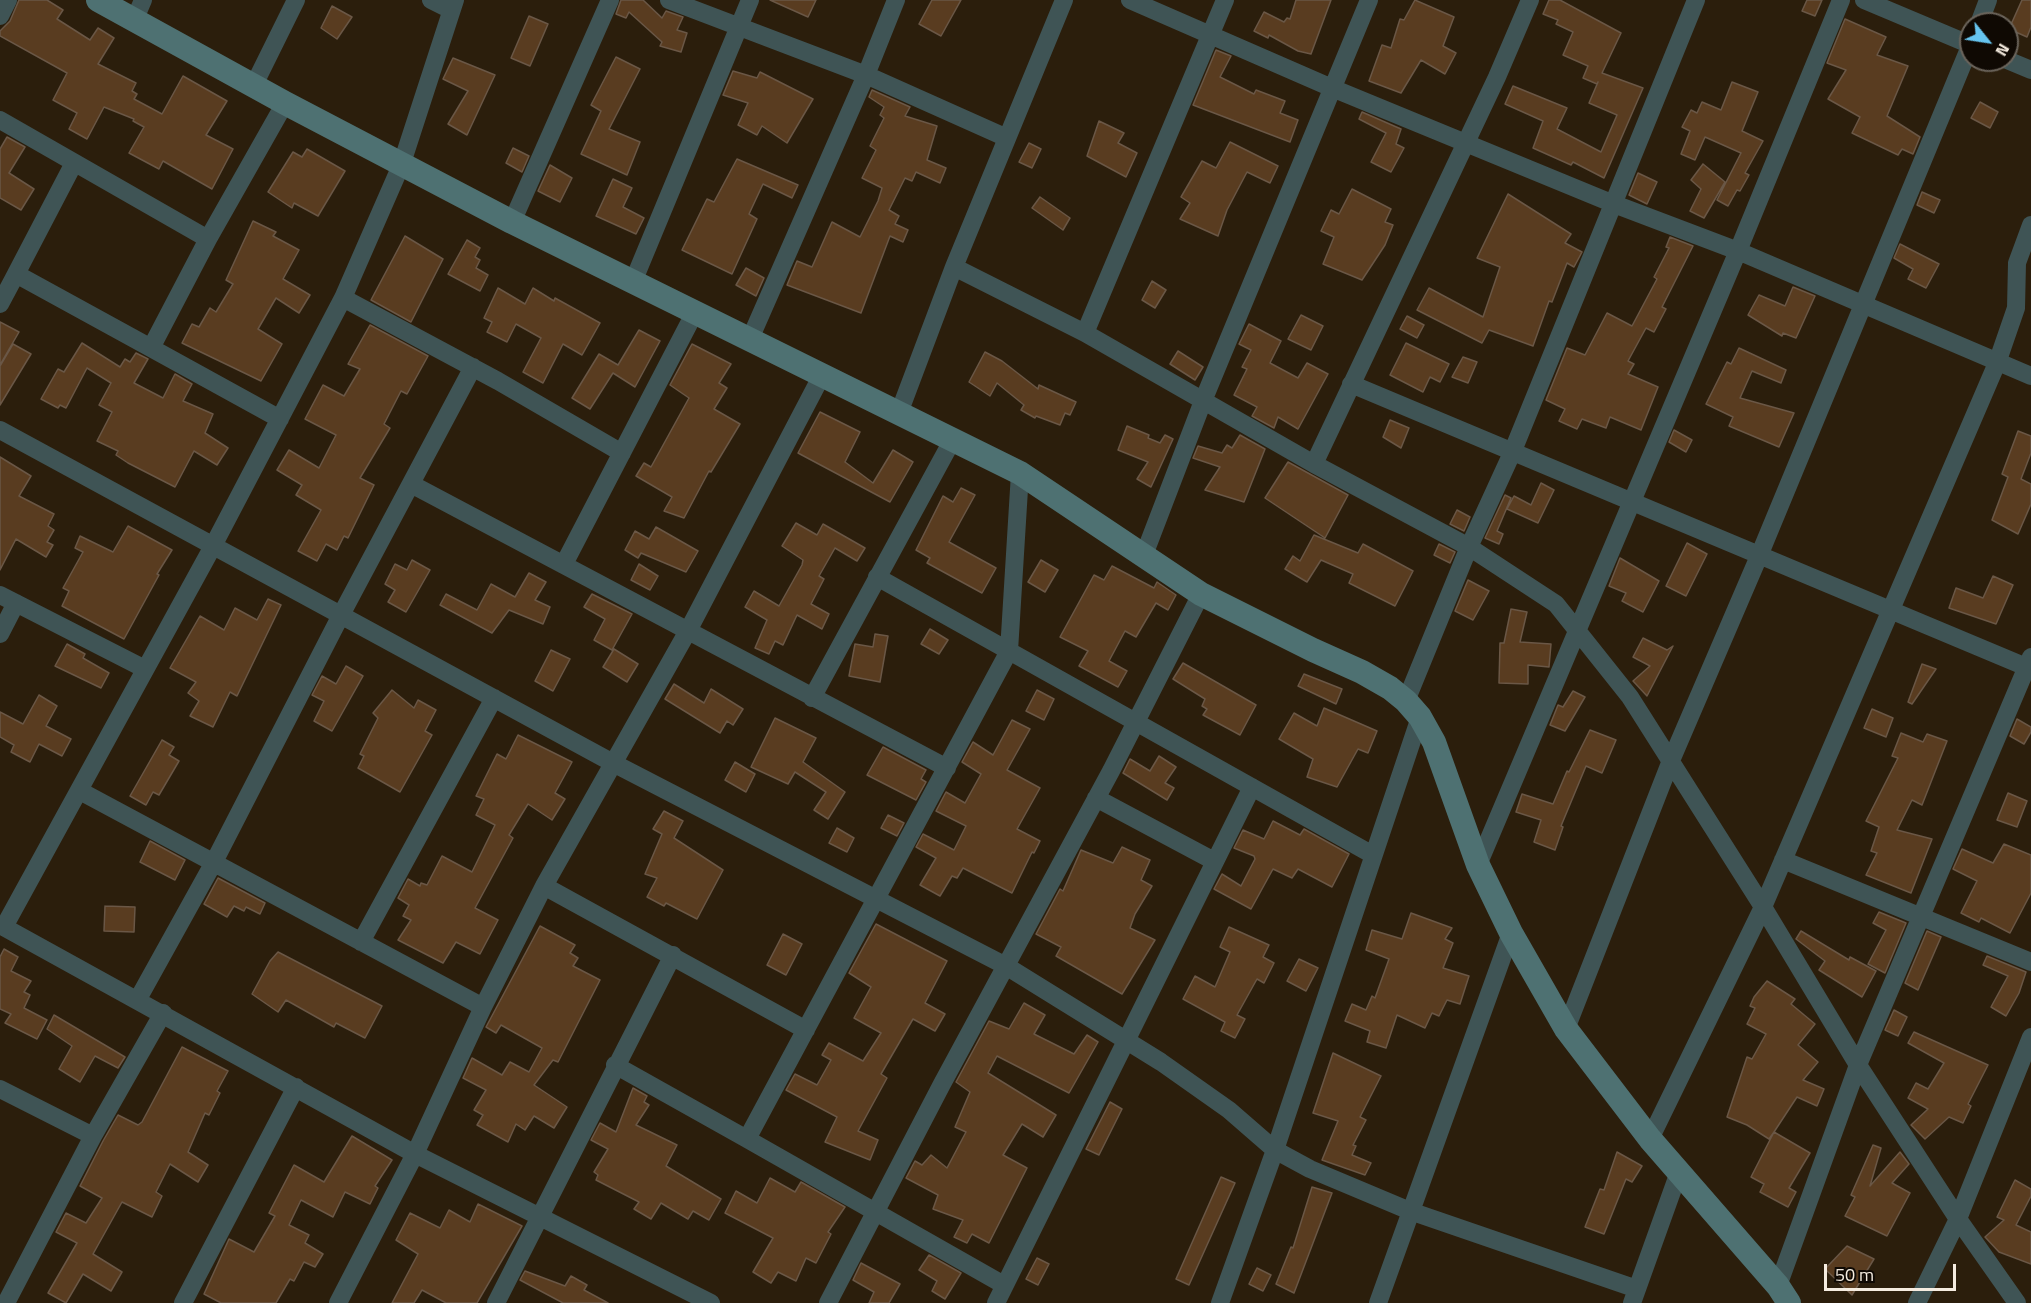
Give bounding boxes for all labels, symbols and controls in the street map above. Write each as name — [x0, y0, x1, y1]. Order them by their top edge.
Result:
north arrow — [1959, 12, 2019, 72]
text: N — [1990, 39, 2016, 61]
scale bar — [1827, 1252, 1959, 1290]
text: 50 m — [1835, 1261, 1874, 1288]

